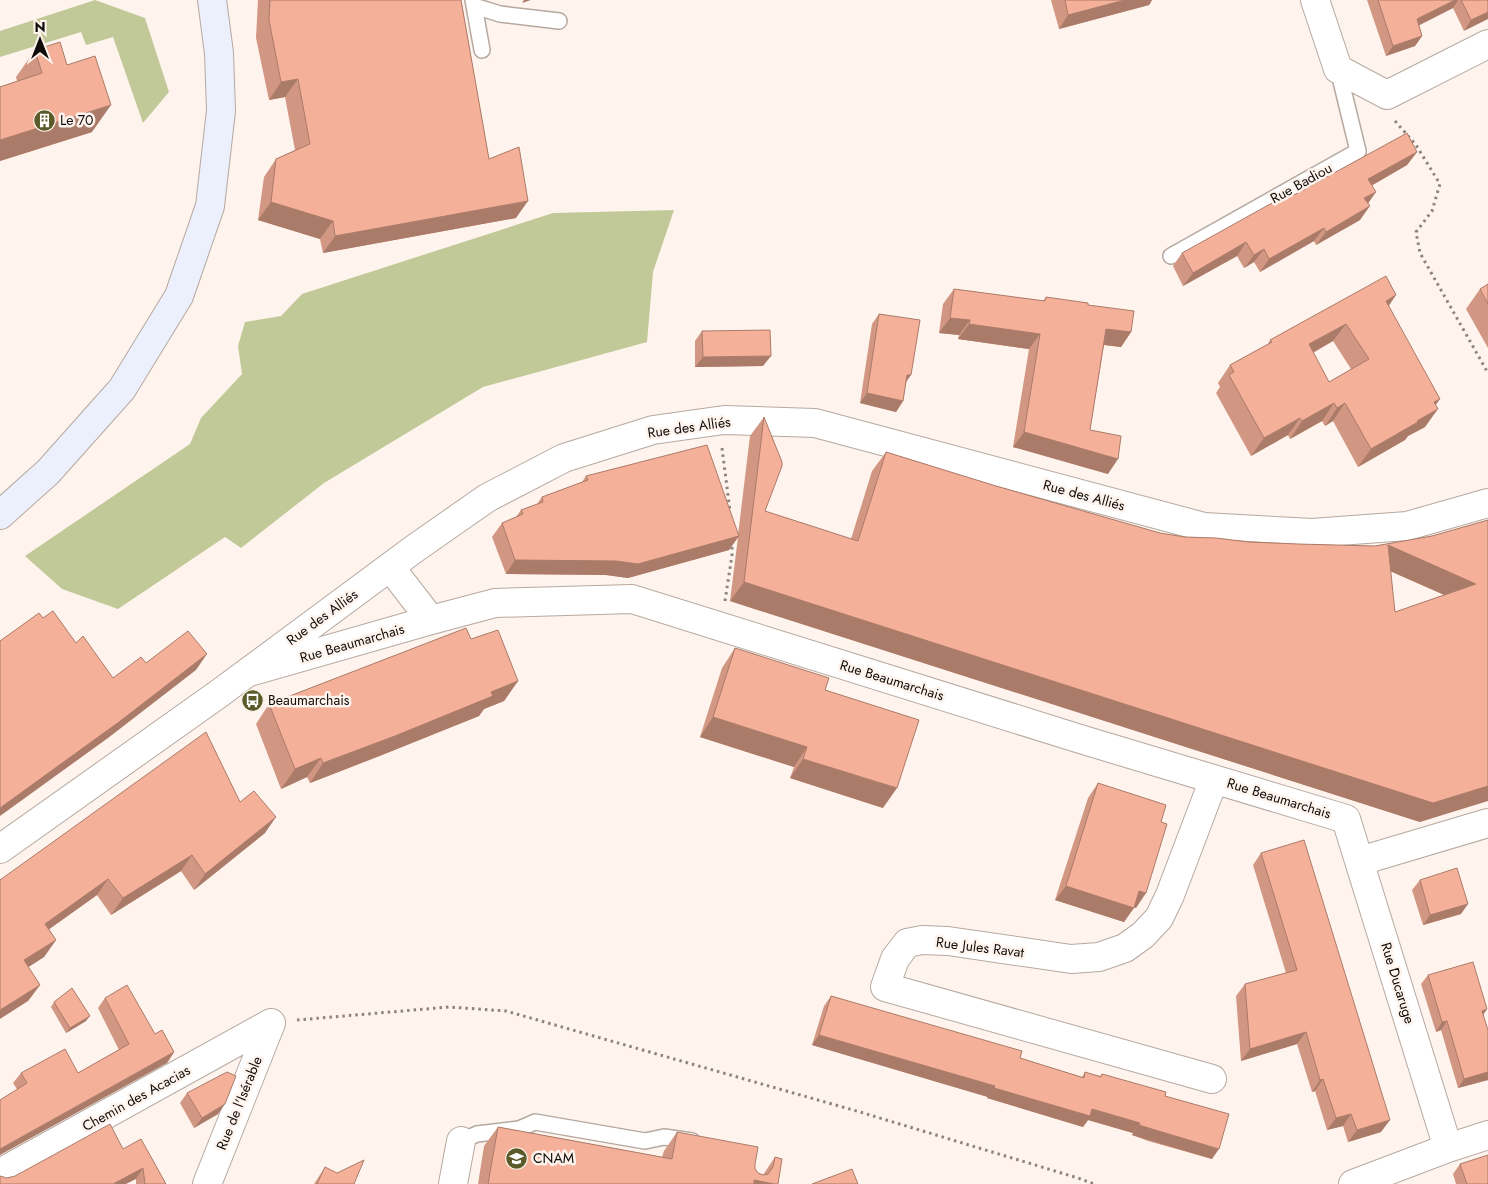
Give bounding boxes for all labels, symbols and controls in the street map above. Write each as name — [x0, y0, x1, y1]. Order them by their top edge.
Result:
north arrow — [15, 15, 65, 65]
text: N — [34, 17, 46, 37]
building icon: Le 70 — [32, 108, 56, 132]
place label: Le 70 — [60, 110, 93, 130]
street label: Rue Badiou — [1267, 158, 1335, 208]
street label: Rue des Alliés — [646, 411, 732, 443]
street label: Rue des Alliés — [1041, 474, 1127, 516]
street label: Rue des Alliés — [282, 584, 362, 650]
street label: Rue Beaumarchais — [297, 618, 407, 667]
street label: Rue Beaumarchais — [837, 655, 947, 705]
bus stop icon: Beaumarchais — [240, 688, 264, 712]
place label: Beaumarchais — [268, 690, 350, 710]
street label: Rue Beaumarchais — [1224, 773, 1334, 823]
street label: Rue Jules Ravat — [935, 932, 1026, 962]
street label: Rue Ducaruge — [1376, 940, 1420, 1026]
street label: Rue de l'Isérable — [211, 1053, 267, 1153]
street label: Chemin des Acacias — [78, 1060, 194, 1136]
school or university icon: CNAM — [505, 1146, 529, 1170]
place label: CNAM — [533, 1148, 574, 1168]

